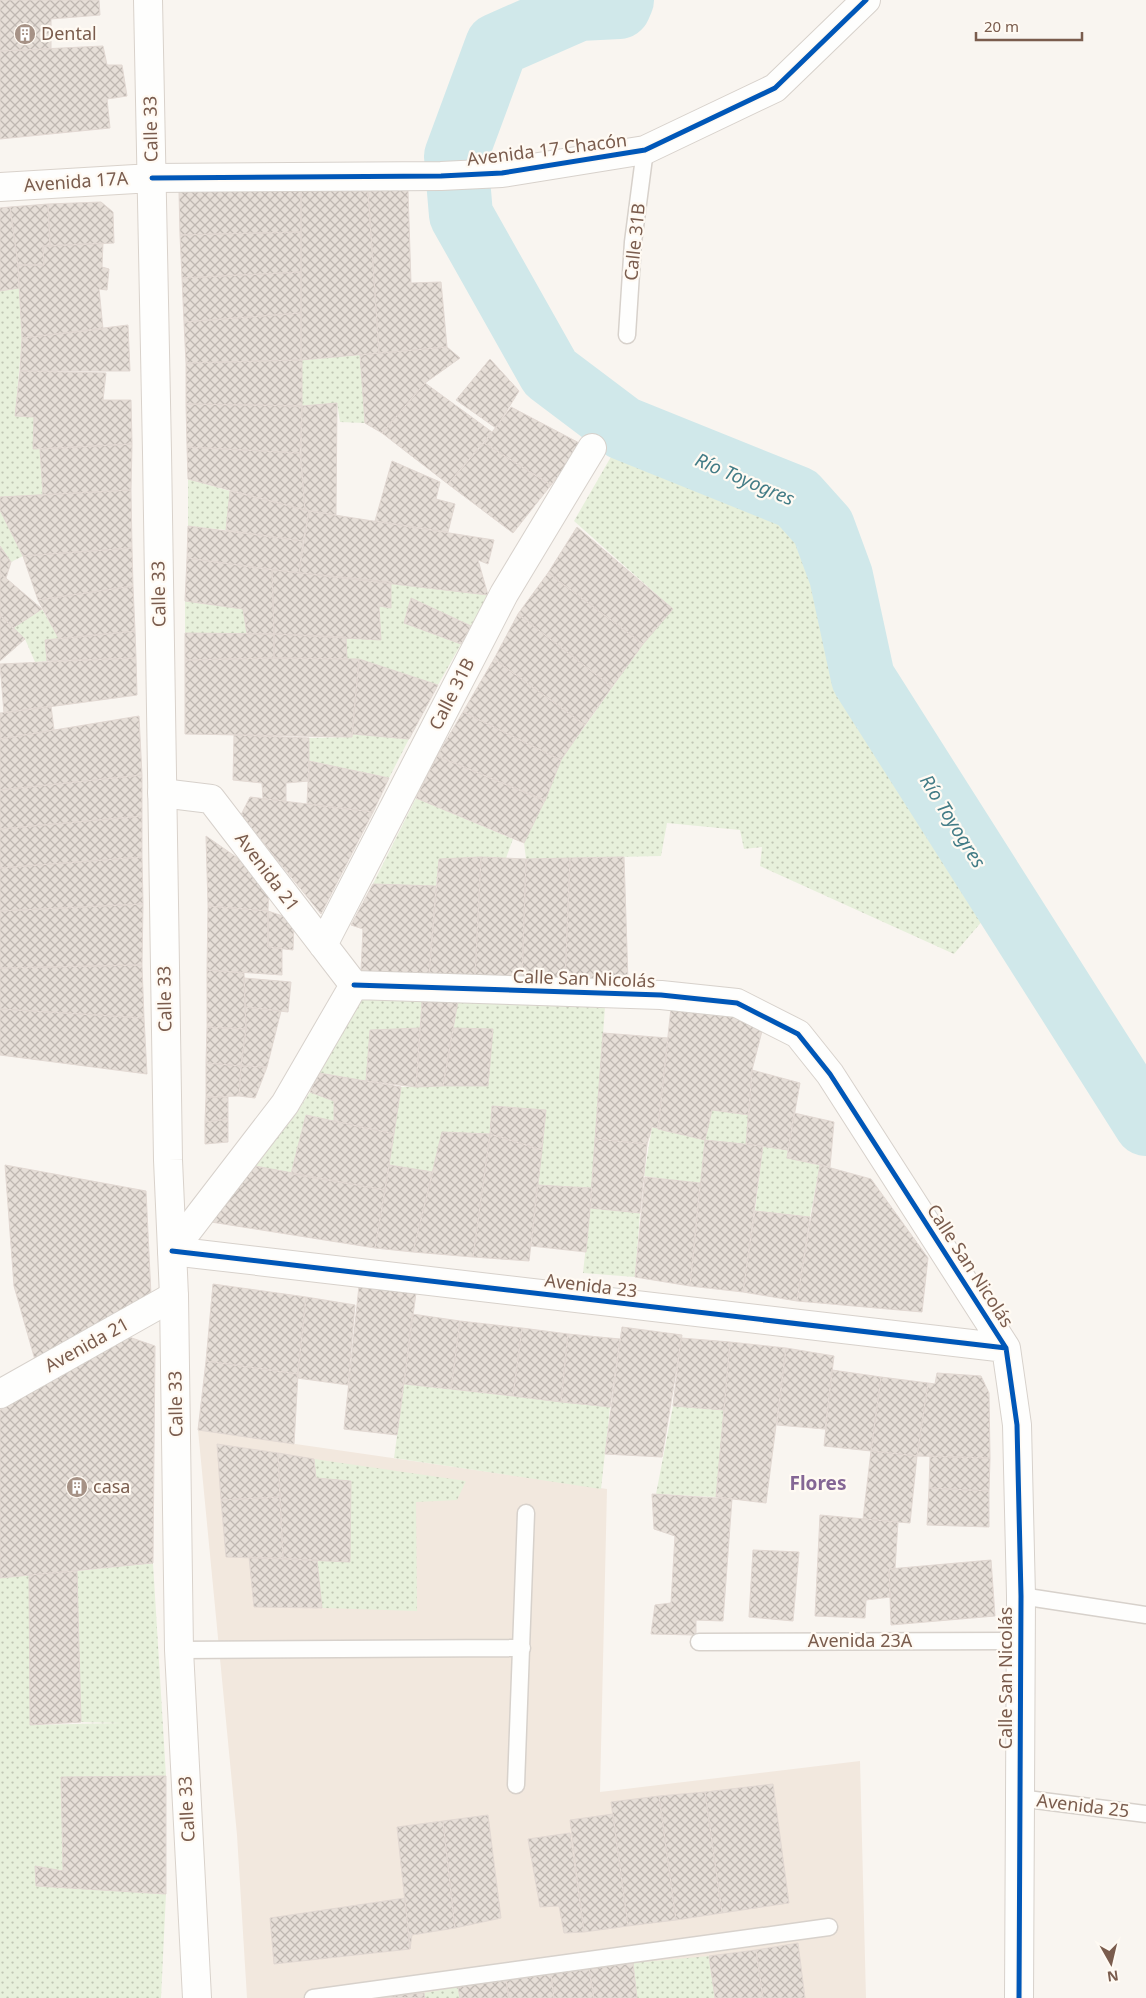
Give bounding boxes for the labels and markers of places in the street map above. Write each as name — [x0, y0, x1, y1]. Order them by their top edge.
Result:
place label: Dental — [41, 21, 97, 45]
building icon: Dental — [13, 22, 37, 46]
place label: casa — [93, 1474, 130, 1498]
building icon: casa — [65, 1475, 89, 1499]

